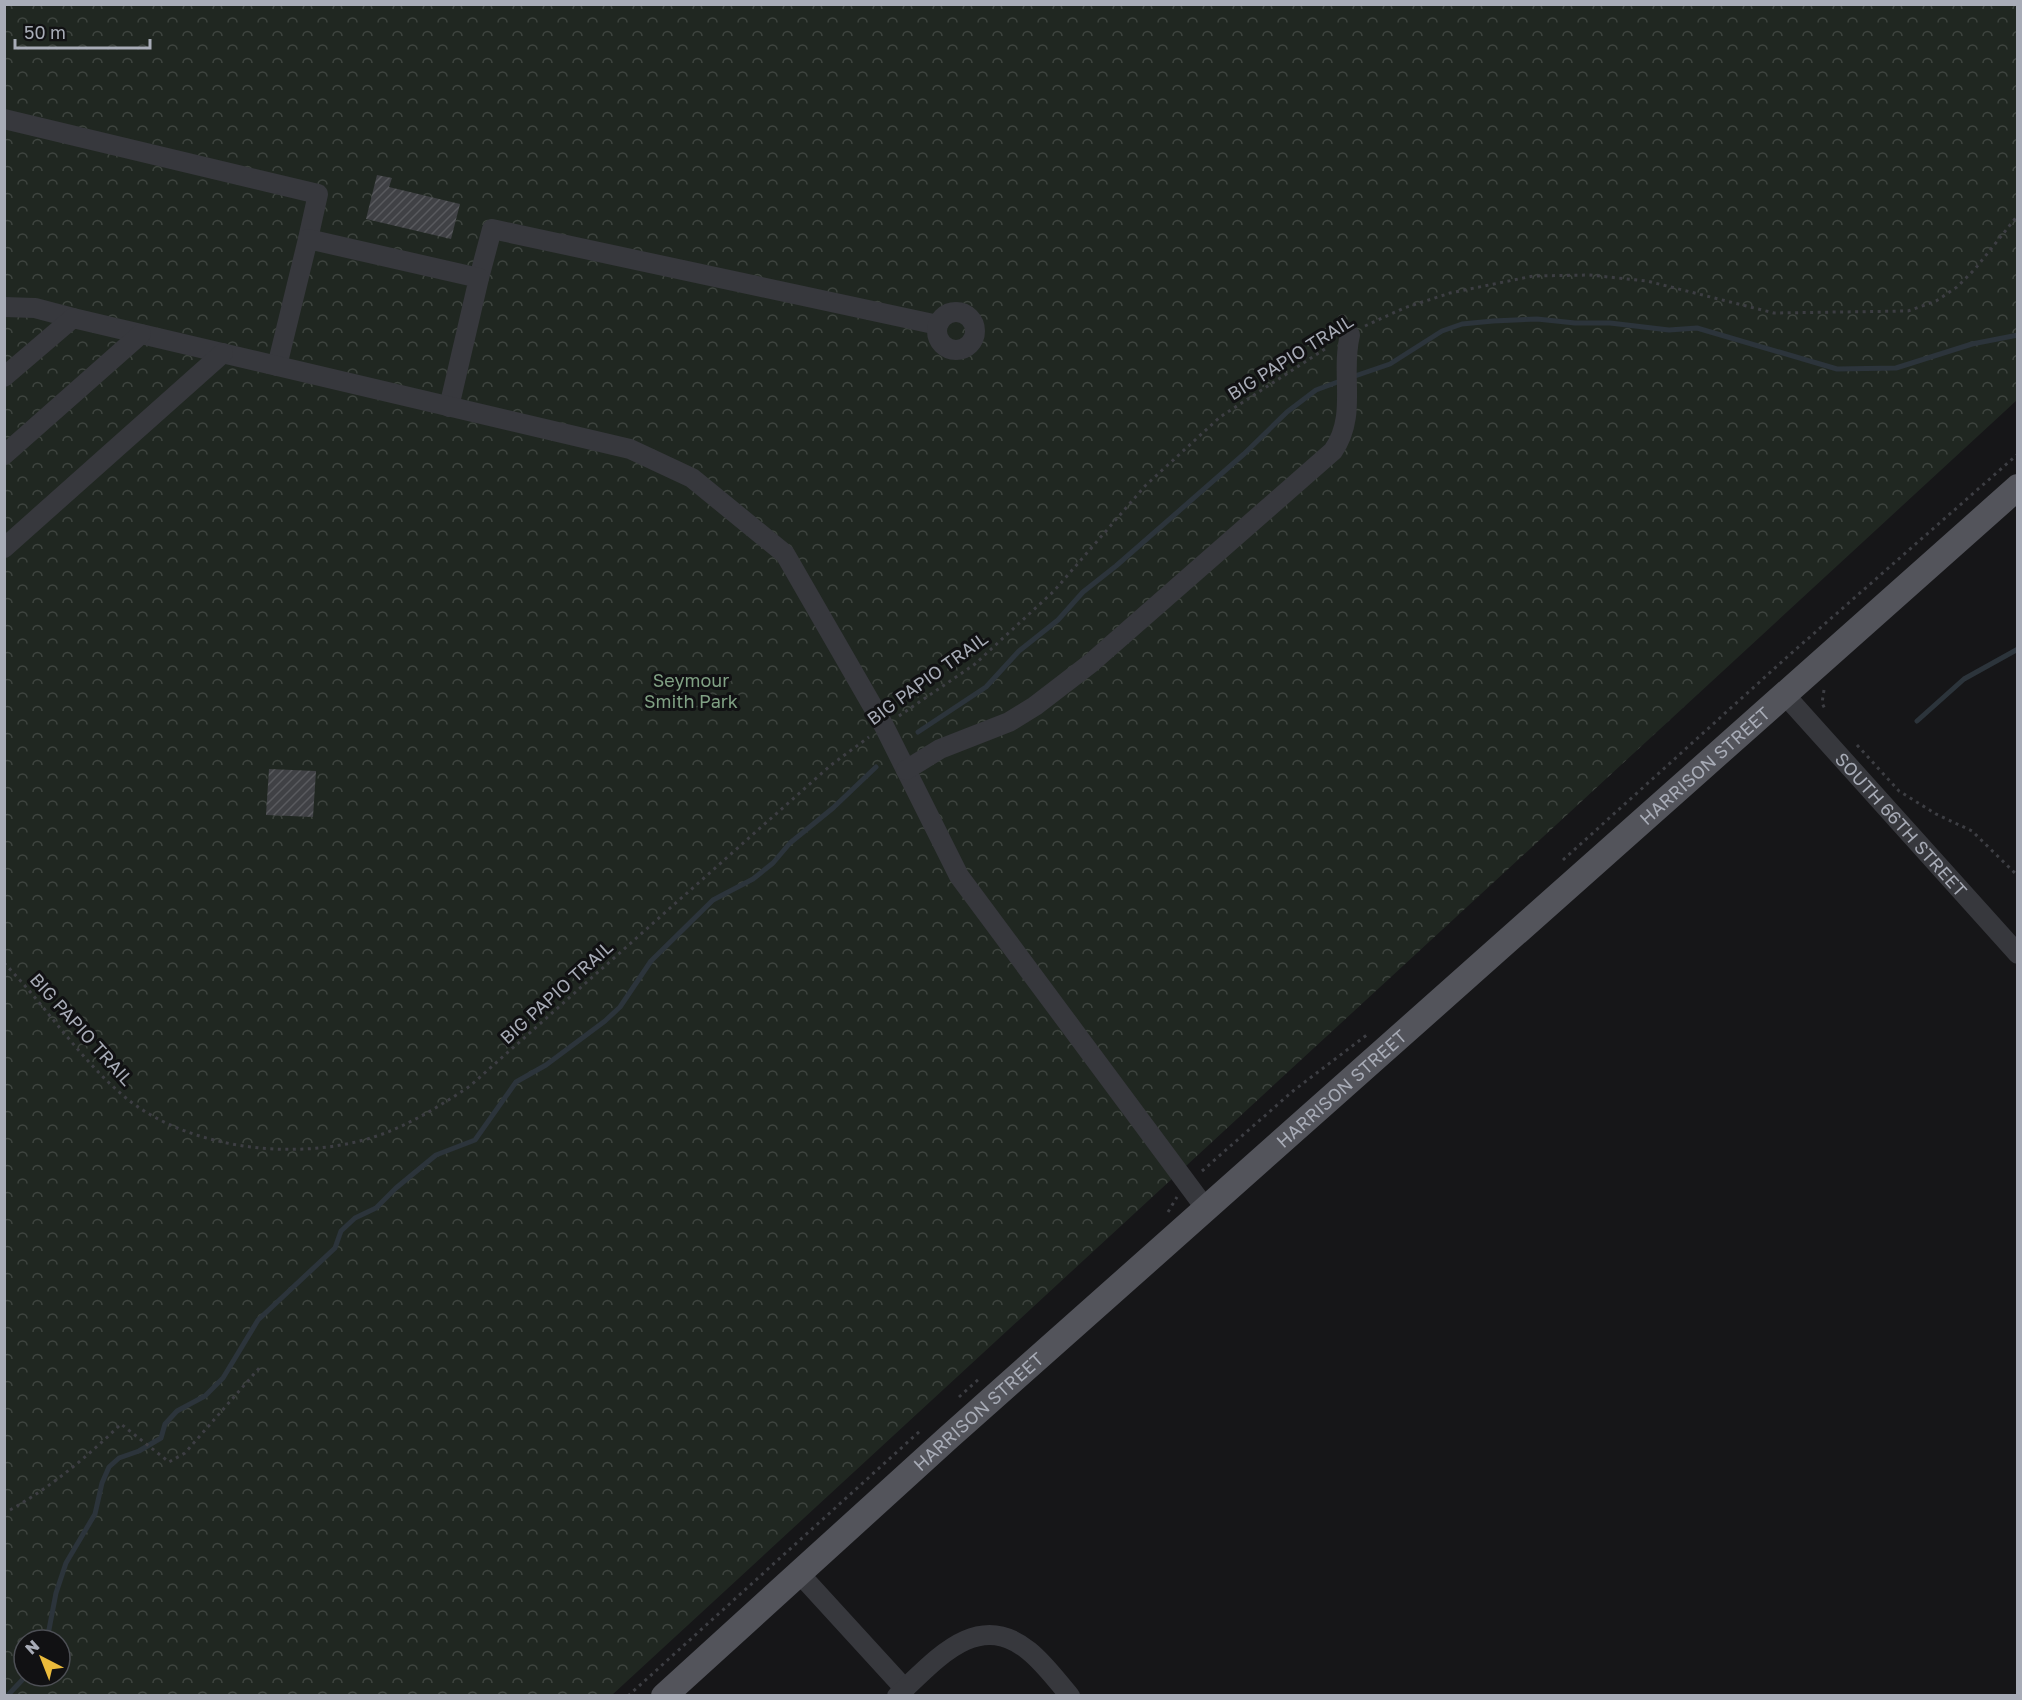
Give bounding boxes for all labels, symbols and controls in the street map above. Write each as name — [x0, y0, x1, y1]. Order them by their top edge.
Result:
scale bar — [15, 12, 150, 50]
text: 50 m — [24, 21, 66, 43]
street label: BIG PAPIO TRAIL — [1223, 310, 1357, 404]
street label: BIG PAPIO TRAIL — [862, 627, 992, 729]
park label: Seymour Smith Park — [644, 669, 738, 712]
street label: HARRISON STREET — [1635, 702, 1774, 829]
street label: SOUTH 66TH STREET — [1831, 748, 1972, 901]
street label: BIG PAPIO TRAIL — [495, 936, 617, 1048]
street label: BIG PAPIO TRAIL — [26, 968, 138, 1090]
street label: HARRISON STREET — [1272, 1025, 1411, 1152]
street label: HARRISON STREET — [909, 1347, 1048, 1475]
north arrow — [12, 1628, 72, 1688]
text: N — [21, 1635, 43, 1658]

